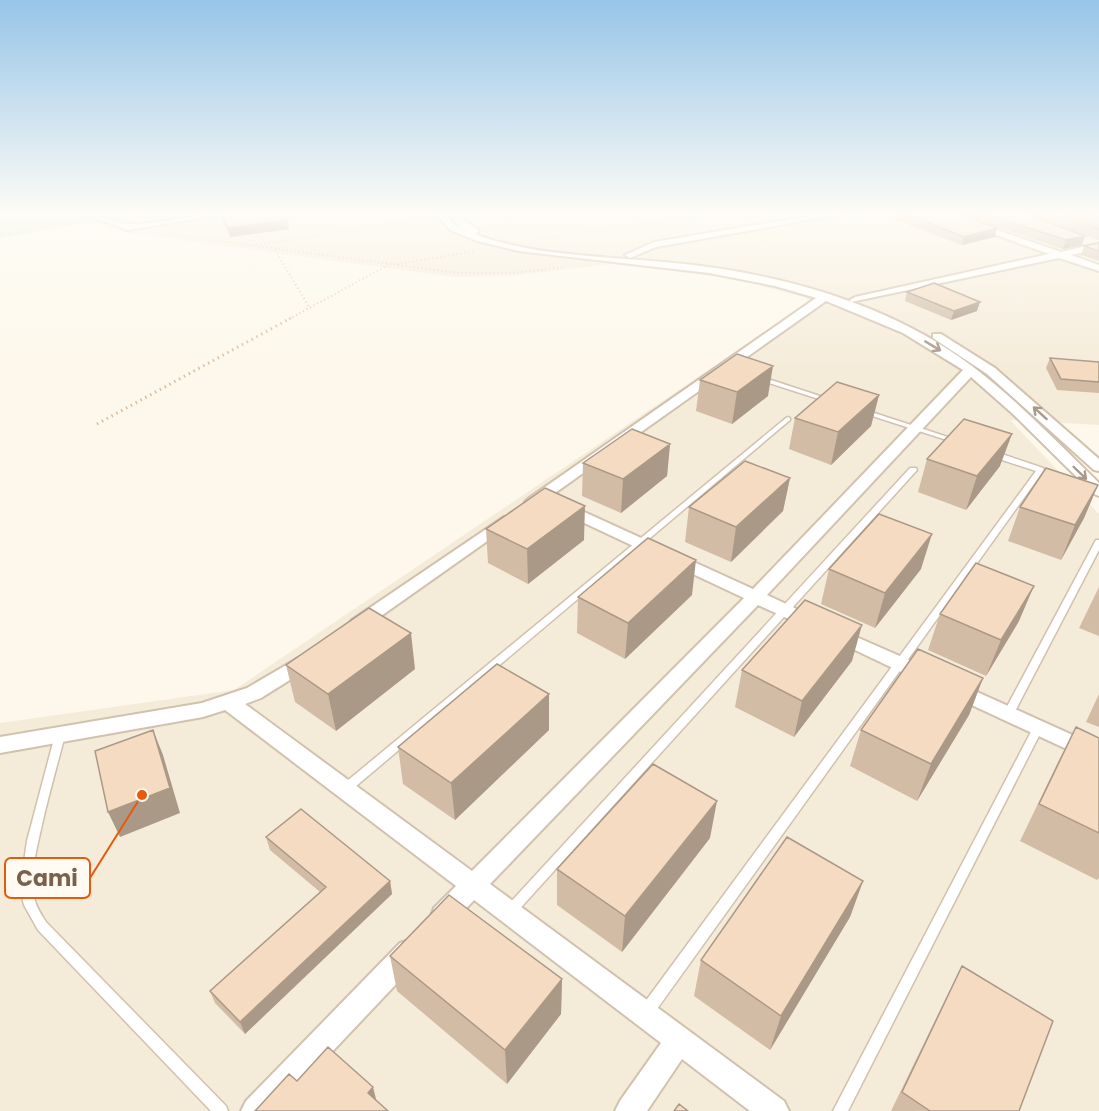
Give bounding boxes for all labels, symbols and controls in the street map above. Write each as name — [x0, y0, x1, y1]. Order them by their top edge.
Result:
one-way arrow — [924, 340, 941, 352]
one-way arrow — [1033, 406, 1048, 420]
one-way arrow — [1073, 466, 1088, 480]
callout: Cami — [5, 858, 90, 898]
text: Cami — [16, 863, 78, 894]

